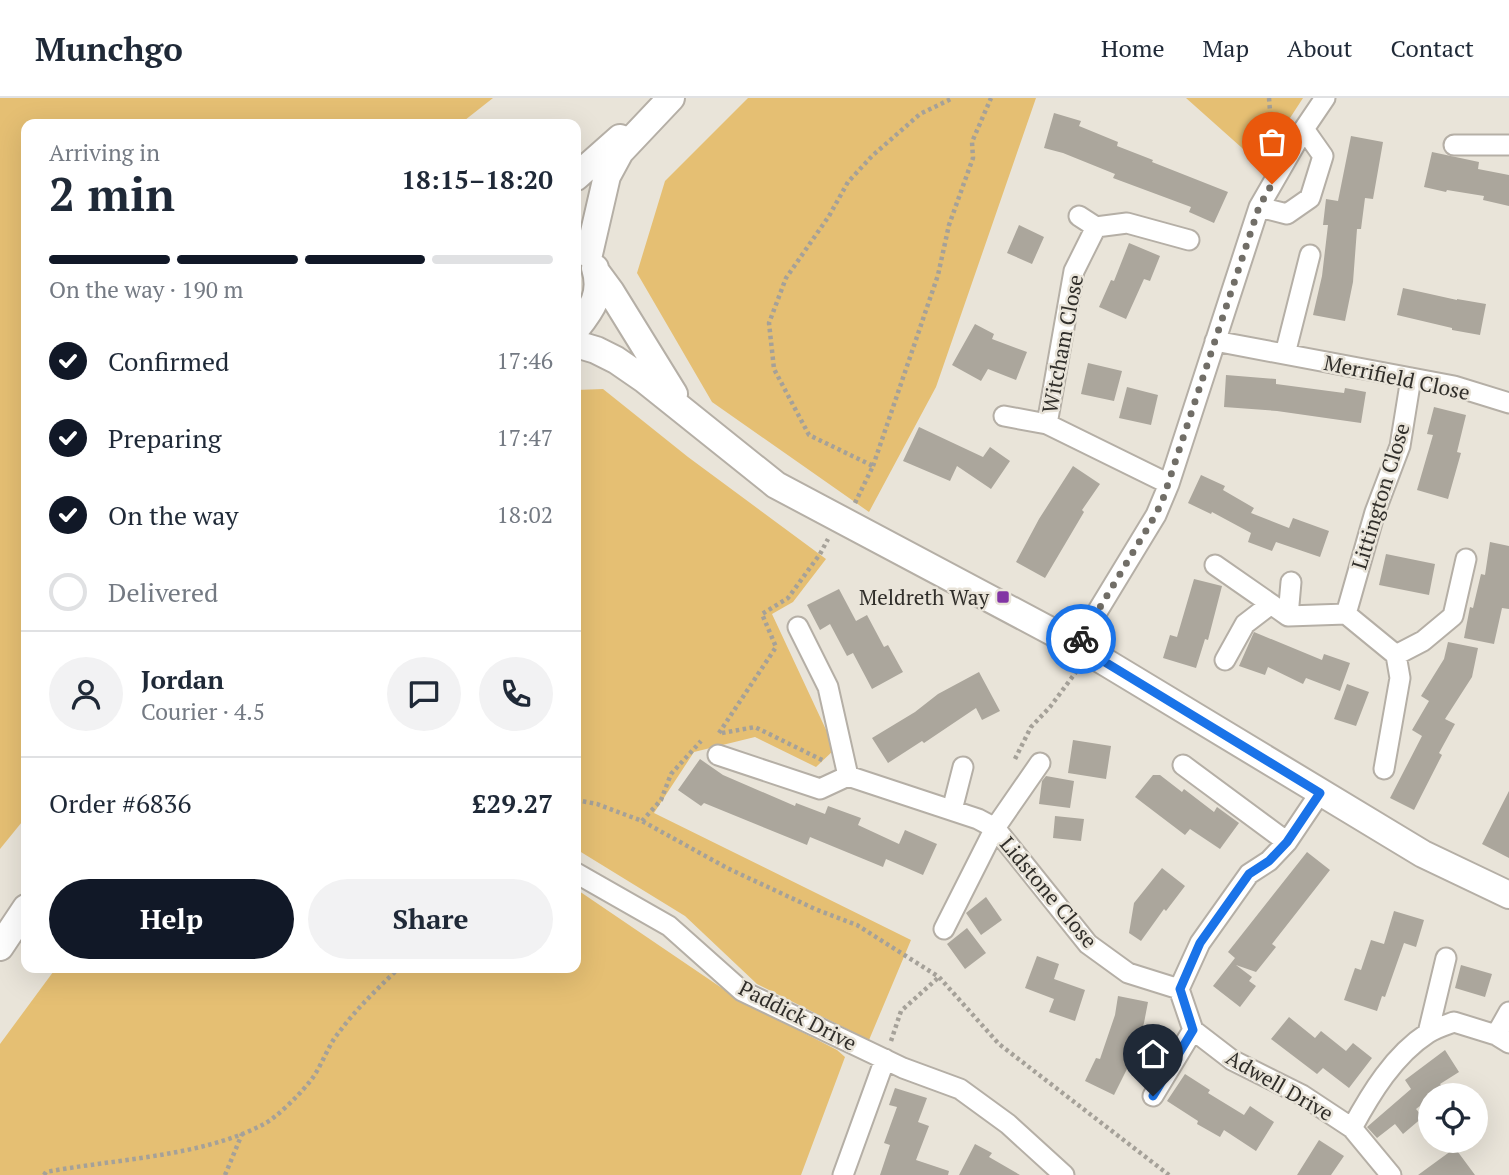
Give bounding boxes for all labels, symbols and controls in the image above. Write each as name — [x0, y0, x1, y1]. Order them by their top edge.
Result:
text: Munchgo — [35, 27, 183, 70]
text: Home — [1101, 32, 1165, 64]
text: Map — [1203, 32, 1249, 64]
text: About — [1287, 32, 1353, 64]
text: Contact — [1391, 32, 1474, 64]
pin — [1242, 112, 1302, 184]
icon: bag — [1253, 123, 1291, 161]
text: Arriving in — [49, 137, 160, 168]
text: 18:15–18:20 — [401, 162, 553, 196]
text: 2 min — [49, 163, 175, 224]
street label: Witcham Close — [1035, 272, 1089, 416]
text: On the way · 190 m — [49, 274, 243, 305]
icon: check — [49, 342, 87, 380]
text: Confirmed — [108, 344, 229, 378]
text: 17:46 — [496, 345, 553, 376]
street label: Merrifield Close — [1321, 348, 1473, 406]
icon: check — [49, 419, 87, 457]
street label: Littington Close — [1344, 420, 1416, 572]
text: Preparing — [108, 421, 221, 455]
text: 17:47 — [496, 422, 553, 453]
icon: check — [49, 496, 87, 534]
text: On the way — [108, 498, 239, 532]
text: 18:02 — [496, 499, 553, 530]
text: Delivered — [108, 575, 218, 609]
place label: Meldreth Way — [859, 583, 989, 611]
marker: Meldreth Way — [995, 589, 1011, 605]
courier — [1046, 604, 1116, 674]
icon: bike — [1062, 620, 1100, 658]
button: person — [49, 657, 123, 731]
button: chat — [387, 657, 461, 731]
button: phone — [479, 657, 553, 731]
text: Jordan — [141, 662, 224, 696]
text: Courier · 4.5 — [141, 696, 265, 727]
text: Order #6836 — [49, 786, 191, 820]
text: £29.27 — [472, 786, 553, 820]
street label: Lidstone Close — [994, 830, 1104, 954]
button: Help — [49, 879, 294, 959]
button: Share — [308, 879, 553, 959]
street label: Paddick Drive — [734, 973, 862, 1057]
pin — [1123, 1024, 1183, 1096]
icon: home — [1134, 1035, 1172, 1073]
street label: Adwell Drive — [1221, 1043, 1339, 1127]
map controls — [1418, 1083, 1488, 1153]
button: locate — [1418, 1083, 1488, 1153]

